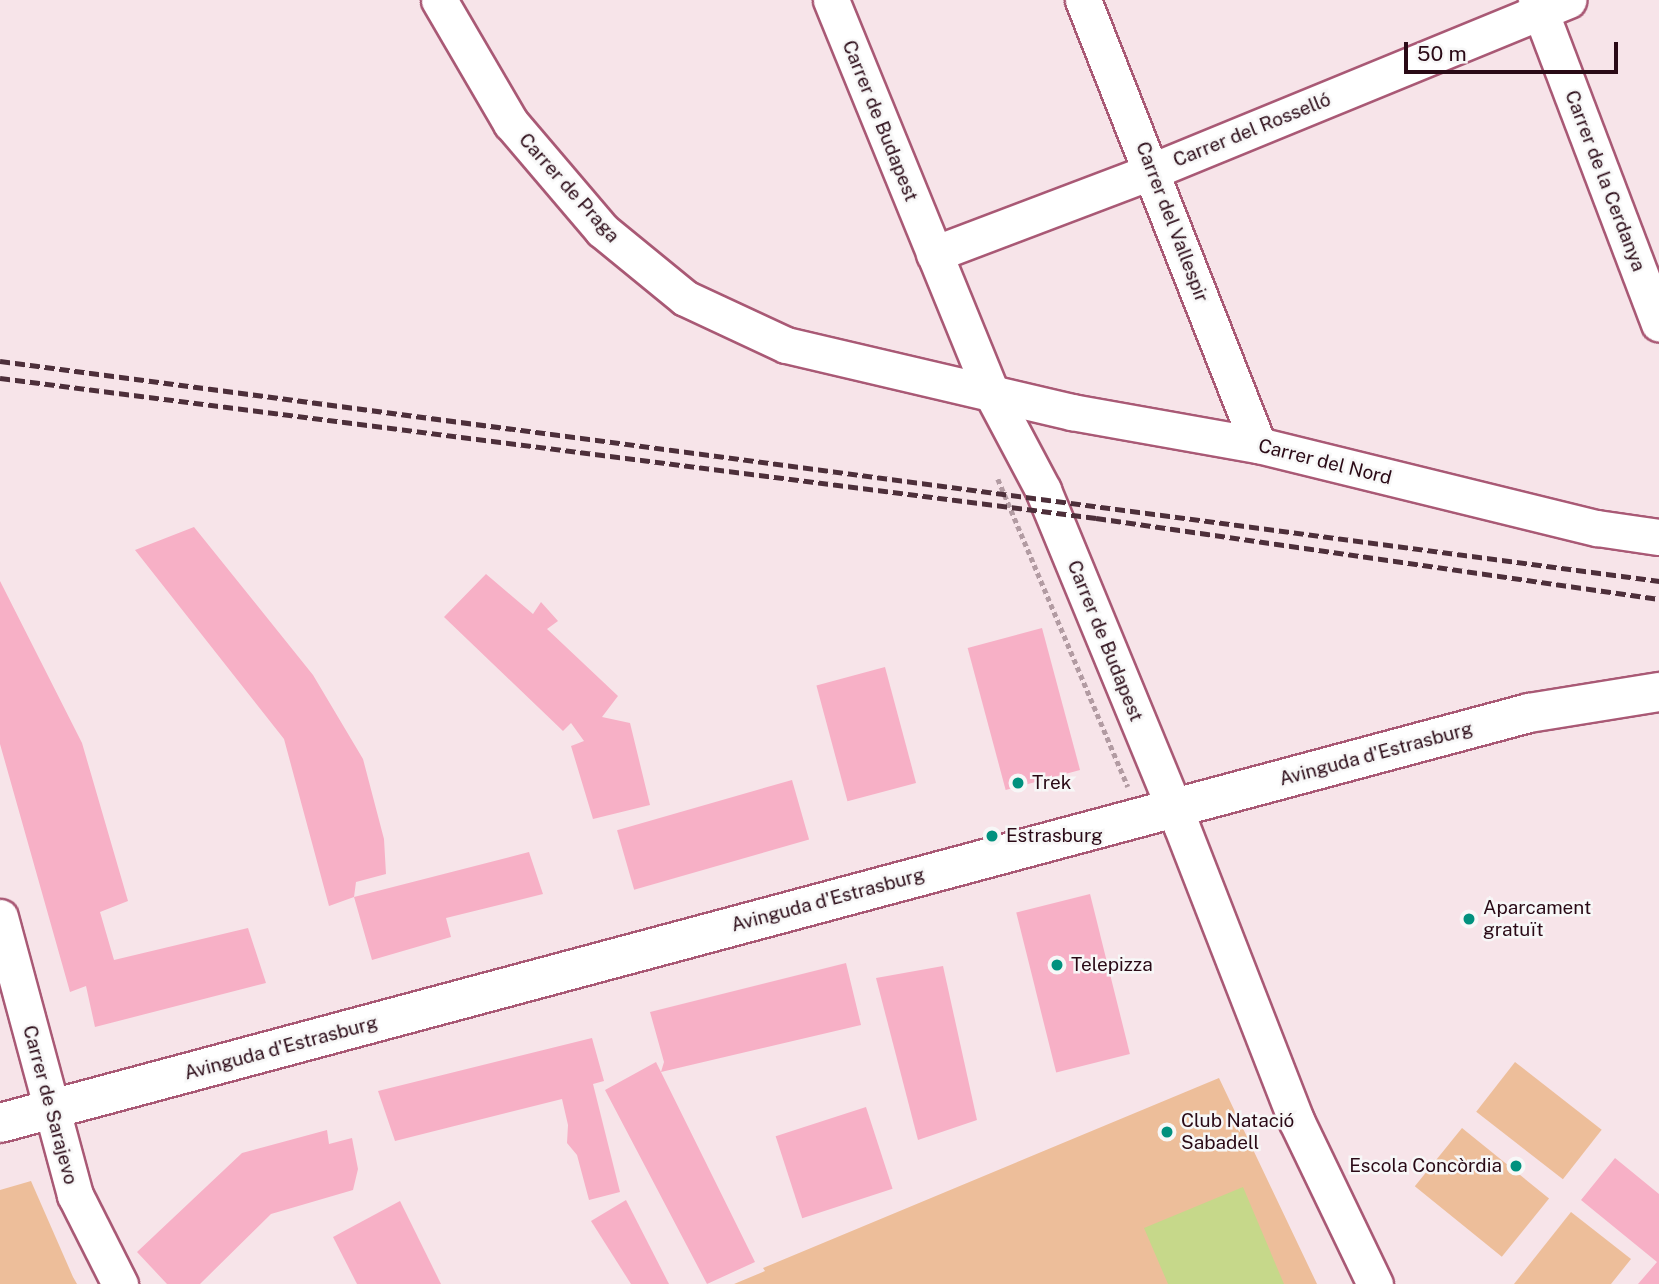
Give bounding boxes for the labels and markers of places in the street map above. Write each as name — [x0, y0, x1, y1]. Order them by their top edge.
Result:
place label: Trek — [1032, 772, 1071, 794]
marker: Trek — [1010, 775, 1026, 791]
place label: Estrasburg — [1006, 825, 1103, 847]
marker: Estrasburg — [984, 828, 1000, 844]
place label: Aparcament gratuït — [1483, 897, 1591, 941]
marker: Aparcament gratuït — [1461, 911, 1477, 927]
place label: Telepizza — [1071, 954, 1153, 976]
marker: Telepizza — [1049, 957, 1065, 973]
place label: Club Natació Sabadell — [1181, 1110, 1294, 1154]
marker: Club Natació Sabadell — [1159, 1124, 1175, 1140]
place label: Escola Concòrdia — [1349, 1155, 1502, 1177]
marker: Escola Concòrdia — [1508, 1158, 1524, 1174]

